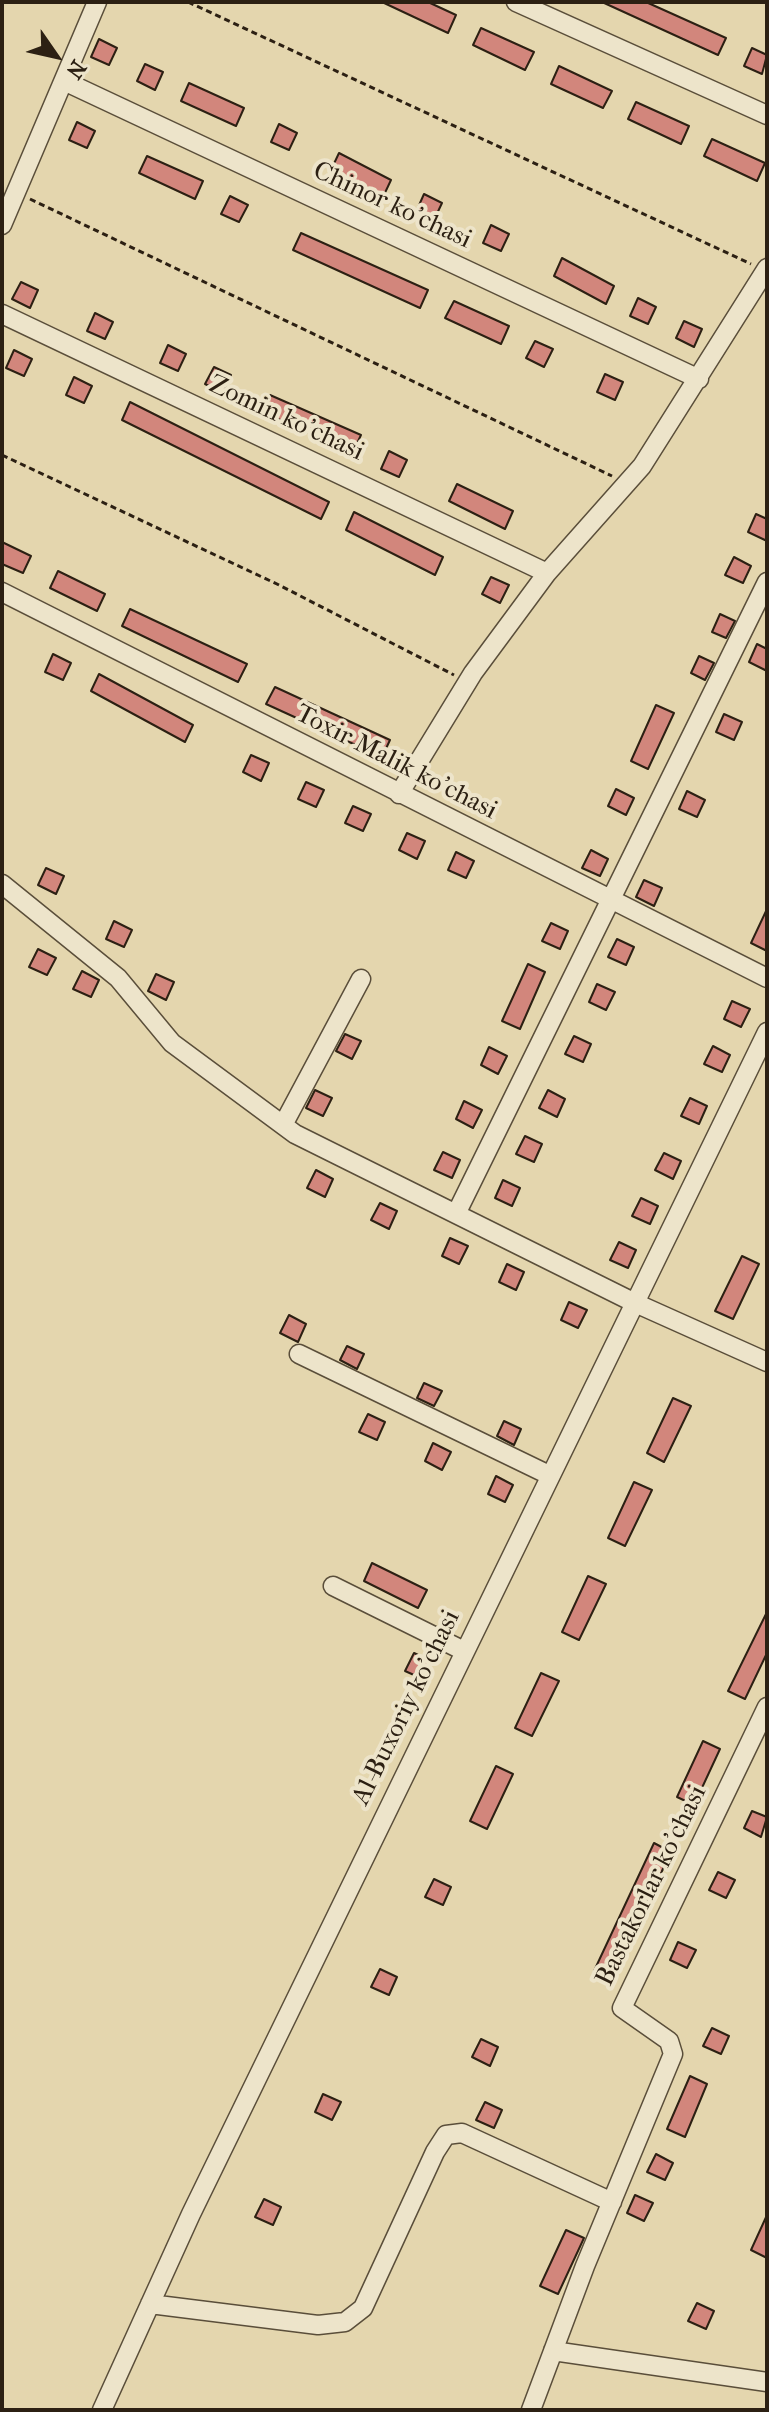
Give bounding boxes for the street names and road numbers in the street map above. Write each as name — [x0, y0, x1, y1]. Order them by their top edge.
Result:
street label: Chinor ko'chasi — [308, 156, 476, 256]
street label: Zomin ko'chasi — [204, 370, 368, 468]
street label: Toxir Malik ko'chasi — [290, 699, 502, 827]
street label: Al-Buxoriy ko'chasi — [346, 1606, 468, 1810]
street label: Bastakorlar ko'chasi — [590, 1781, 714, 1991]

